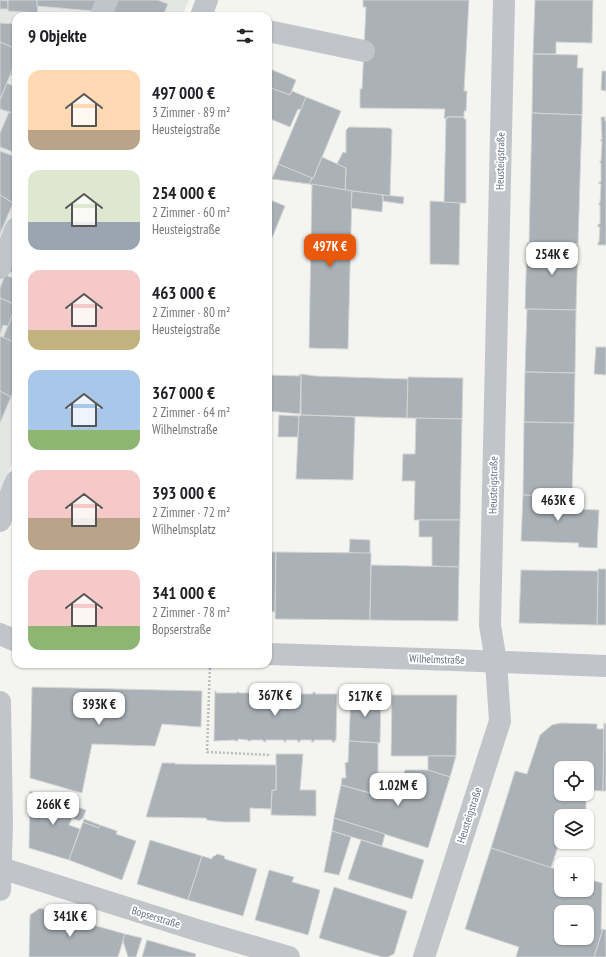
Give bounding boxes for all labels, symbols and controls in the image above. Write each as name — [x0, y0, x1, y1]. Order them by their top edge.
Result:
text: 9 Objekte — [28, 25, 87, 47]
icon: filters — [234, 25, 256, 47]
text: 497 000 € — [152, 82, 215, 104]
icon: home — [60, 86, 108, 134]
text: 3 Zimmer · 89 m² — [152, 104, 230, 121]
text: Heusteigstraße — [152, 121, 220, 138]
street label: Heusteigstraße — [492, 132, 508, 190]
text: 254 000 € — [152, 182, 216, 204]
icon: home — [60, 186, 108, 234]
text: 2 Zimmer · 60 m² — [152, 204, 230, 221]
text: Heusteigstraße — [152, 221, 220, 238]
pin: 497K € — [297, 234, 363, 268]
text: 497K € — [313, 238, 347, 255]
pin: 254K € — [519, 242, 585, 276]
text: 254K € — [535, 246, 569, 263]
text: 463 000 € — [152, 282, 216, 304]
icon: home — [60, 286, 108, 334]
text: 2 Zimmer · 80 m² — [152, 304, 230, 321]
text: Heusteigstraße — [152, 321, 220, 338]
text: 367 000 € — [152, 382, 215, 404]
icon: home — [60, 386, 108, 434]
text: 2 Zimmer · 64 m² — [152, 404, 230, 421]
text: Wilhelmstraße — [152, 421, 218, 438]
street label: Heusteigstraße — [485, 456, 501, 514]
text: 393 000 € — [152, 482, 216, 504]
icon: home — [60, 486, 108, 534]
pin: 463K € — [525, 488, 591, 522]
text: 463K € — [541, 492, 575, 509]
text: 2 Zimmer · 72 m² — [152, 504, 230, 521]
text: Wilhelmsplatz — [152, 521, 216, 538]
text: 341 000 € — [152, 582, 216, 604]
icon: home — [60, 586, 108, 634]
text: 2 Zimmer · 78 m² — [152, 604, 230, 621]
text: Bopserstraße — [152, 621, 211, 638]
street label: Wilhelmstraße — [409, 651, 465, 667]
pin: 367K € — [242, 683, 308, 717]
pin: 517K € — [332, 684, 398, 718]
text: 367K € — [258, 687, 292, 704]
text: 517K € — [348, 688, 382, 705]
pin: 393K € — [66, 692, 132, 726]
text: 393K € — [82, 696, 116, 713]
map controls — [554, 761, 594, 945]
button: locate — [554, 761, 594, 801]
pin: 1.02M € — [361, 773, 435, 807]
text: 1.02M € — [379, 777, 417, 794]
street label: Heusteigstraße — [453, 785, 485, 845]
pin: 266K € — [20, 792, 86, 826]
text: 266K € — [36, 796, 70, 813]
button: layers — [554, 809, 594, 849]
button: + — [554, 857, 594, 897]
street label: Bopserstraße — [130, 903, 182, 931]
pin: 341K € — [37, 904, 103, 938]
button: − — [554, 905, 594, 945]
text: 341K € — [53, 908, 87, 925]

